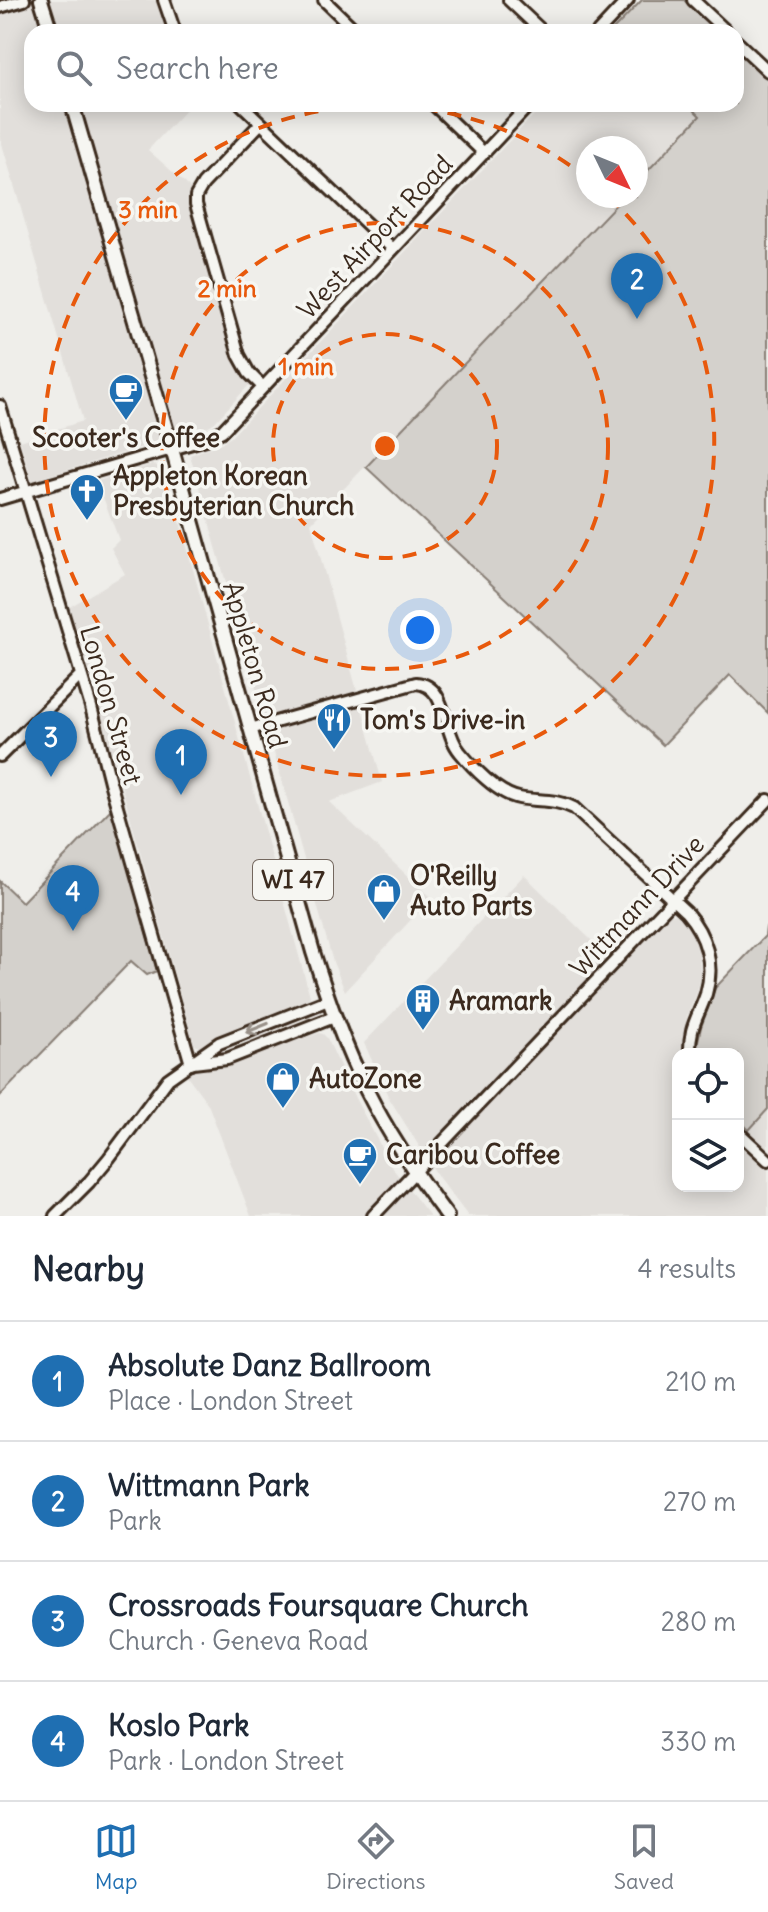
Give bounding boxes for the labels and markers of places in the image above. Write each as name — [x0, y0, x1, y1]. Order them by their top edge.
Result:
pin: 2 — [611, 253, 663, 319]
cafe icon: Scooter's Coffee — [107, 372, 145, 422]
place label: Scooter's Coffee — [32, 421, 220, 454]
centre of rings — [371, 432, 399, 460]
place label: Appleton Korean Presbyterian Church — [113, 459, 354, 522]
church icon: Appleton Korean Presbyterian Church — [68, 472, 106, 522]
restaurant icon: Tom's Drive-in — [315, 701, 353, 751]
place label: Tom's Drive-in — [360, 703, 525, 736]
pin: 3 — [25, 711, 77, 777]
pin: 1 — [155, 729, 207, 795]
place label: O'Reilly Auto Parts — [410, 859, 533, 922]
pin: 4 — [47, 865, 99, 931]
shop icon: O'Reilly Auto Parts — [365, 872, 403, 922]
building icon: Aramark — [404, 982, 442, 1032]
place label: Aramark — [449, 984, 552, 1017]
shop icon: AutoZone — [264, 1060, 302, 1110]
place label: AutoZone — [309, 1062, 422, 1095]
cafe icon: Caribou Coffee — [341, 1136, 379, 1186]
place label: Caribou Coffee — [386, 1138, 560, 1171]

